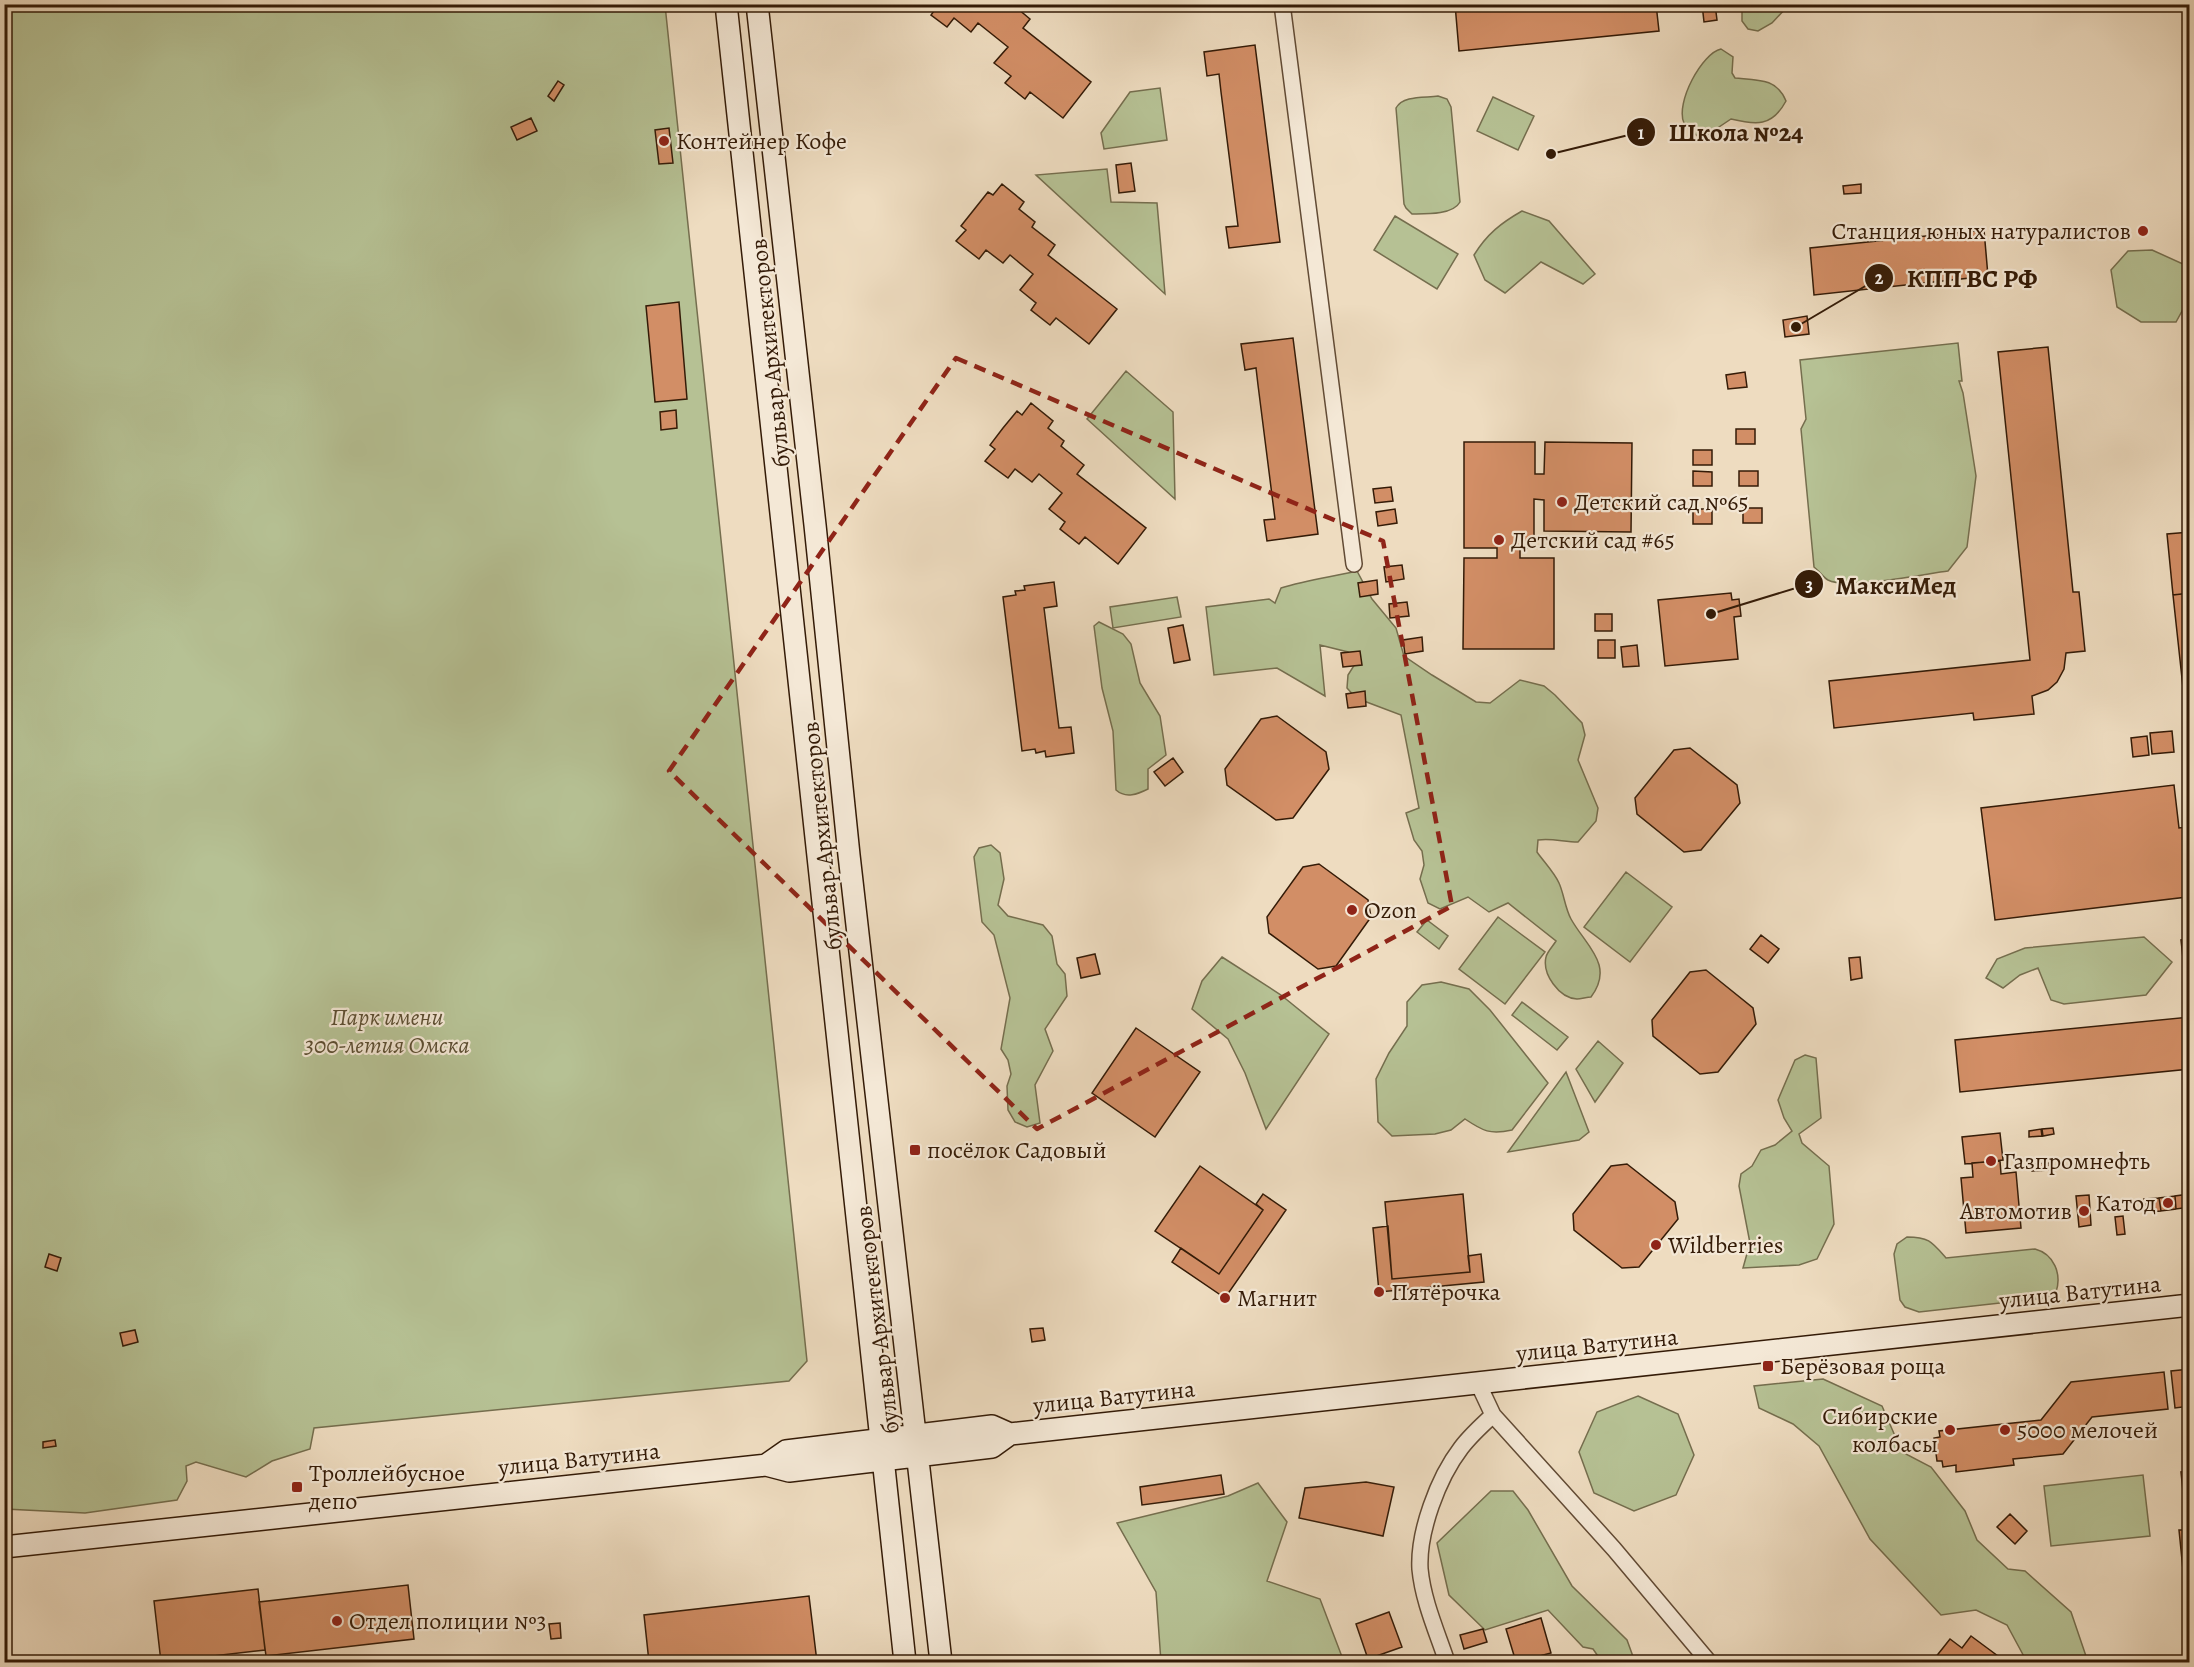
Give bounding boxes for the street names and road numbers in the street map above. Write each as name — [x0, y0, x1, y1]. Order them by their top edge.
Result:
street label: бульвар Архитекторов — [742, 237, 798, 469]
street label: бульвар Архитекторов — [794, 720, 850, 952]
street label: бульвар Архитекторов — [847, 1204, 907, 1436]
street label: улица Ватутина — [1996, 1268, 2163, 1317]
street label: улица Ватутина — [1513, 1321, 1680, 1370]
street label: улица Ватутина — [1030, 1373, 1197, 1422]
street label: улица Ватутина — [495, 1435, 662, 1484]

